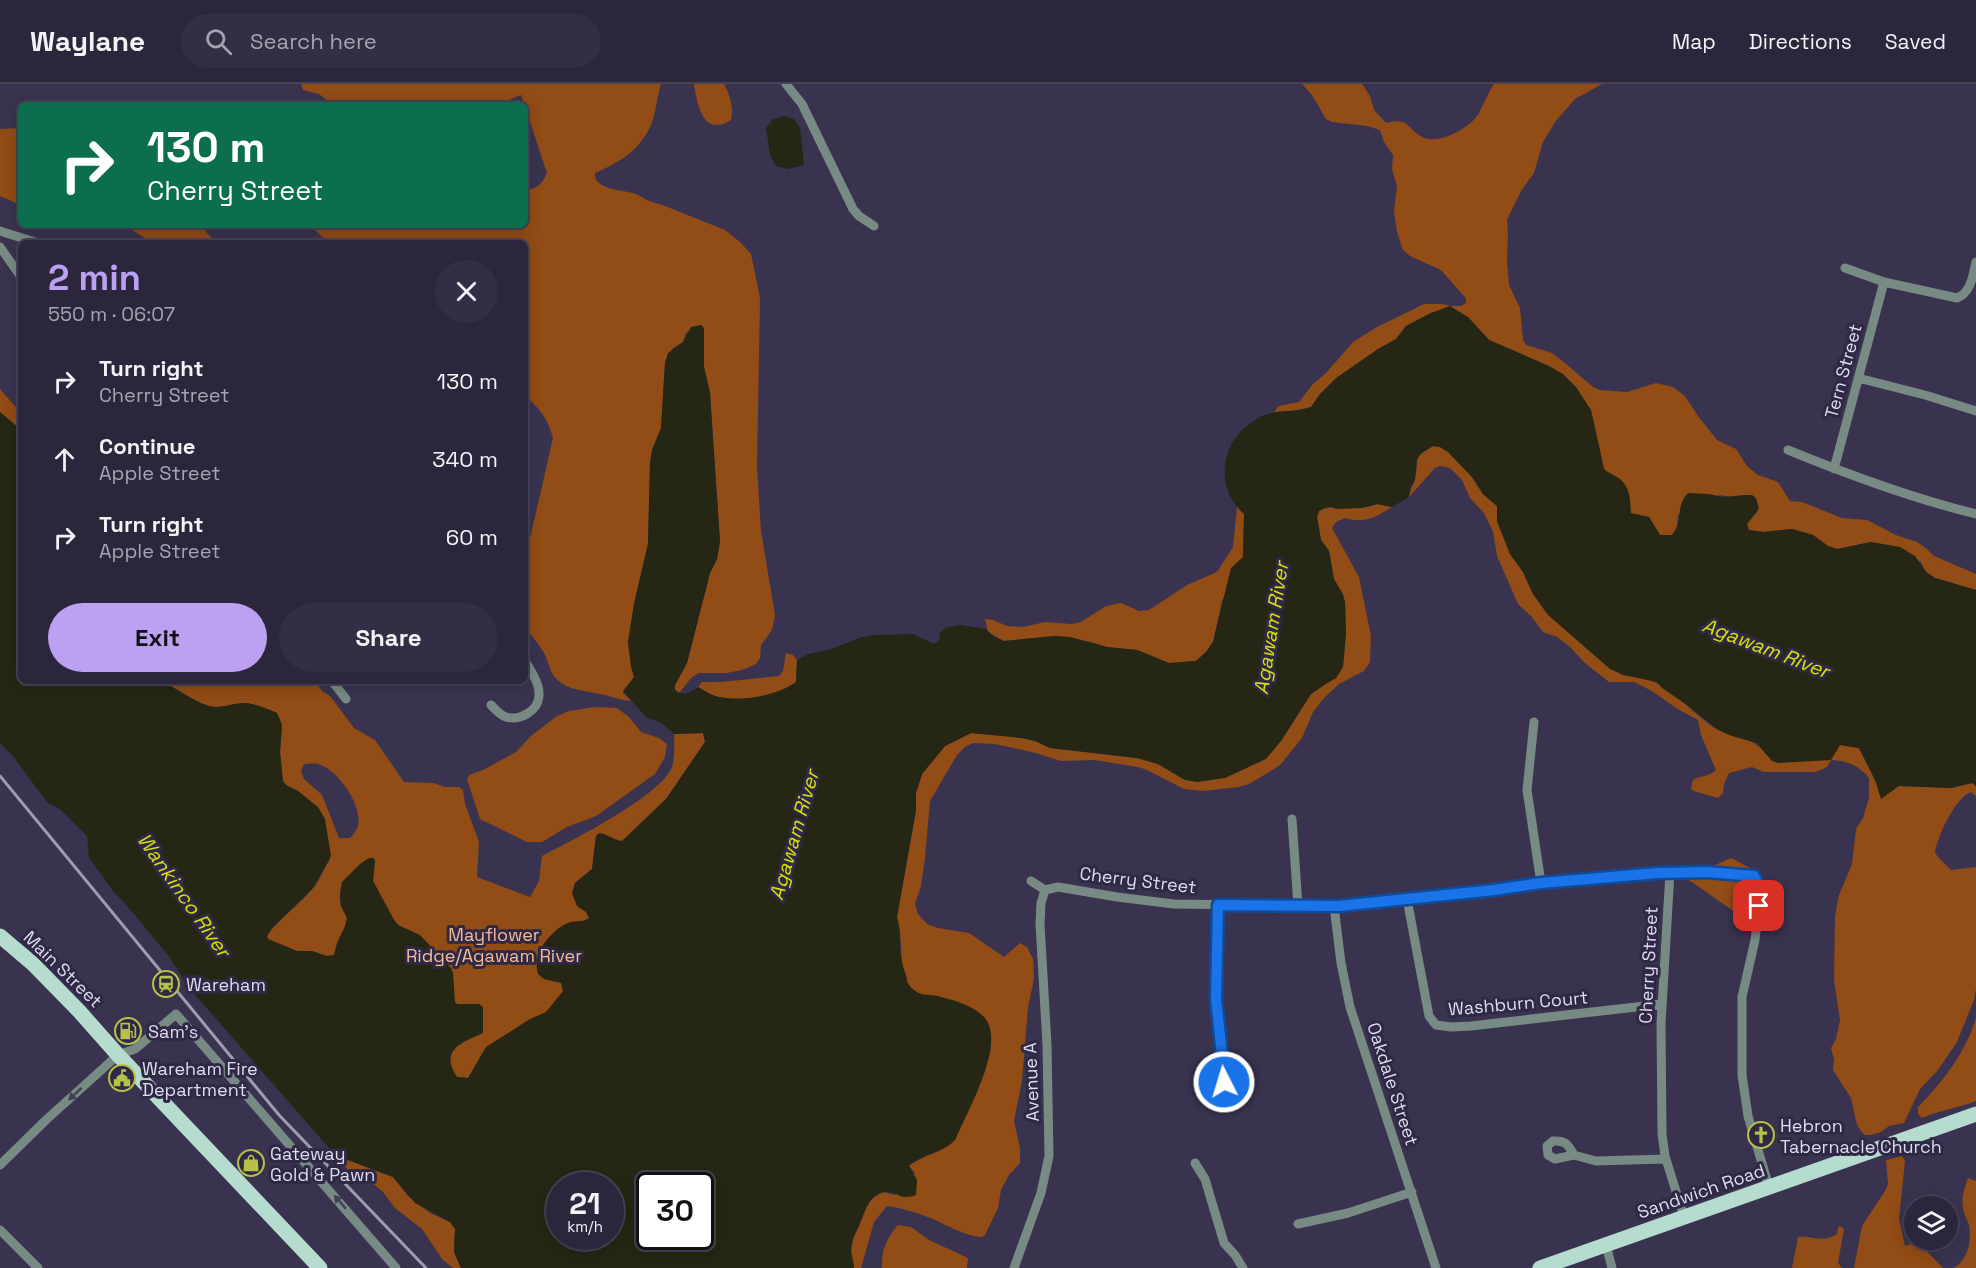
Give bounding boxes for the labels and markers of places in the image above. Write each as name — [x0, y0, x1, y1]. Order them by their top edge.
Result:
pin — [1733, 880, 1784, 931]
station icon: Wareham — [151, 969, 181, 999]
place label: Wareham — [186, 973, 266, 996]
fuel station icon: Sam's — [113, 1016, 143, 1046]
place label: Sam's — [148, 1020, 198, 1043]
place label: Wareham Fire Department — [142, 1057, 258, 1101]
public building icon: Wareham Fire Department — [107, 1063, 137, 1093]
place label: Hebron Tabernacle Church — [1780, 1114, 1942, 1158]
church icon: Hebron Tabernacle Church — [1746, 1120, 1776, 1150]
place label: Gateway Gold & Pawn — [270, 1142, 375, 1186]
shop icon: Gateway Gold & Pawn — [236, 1148, 266, 1178]

